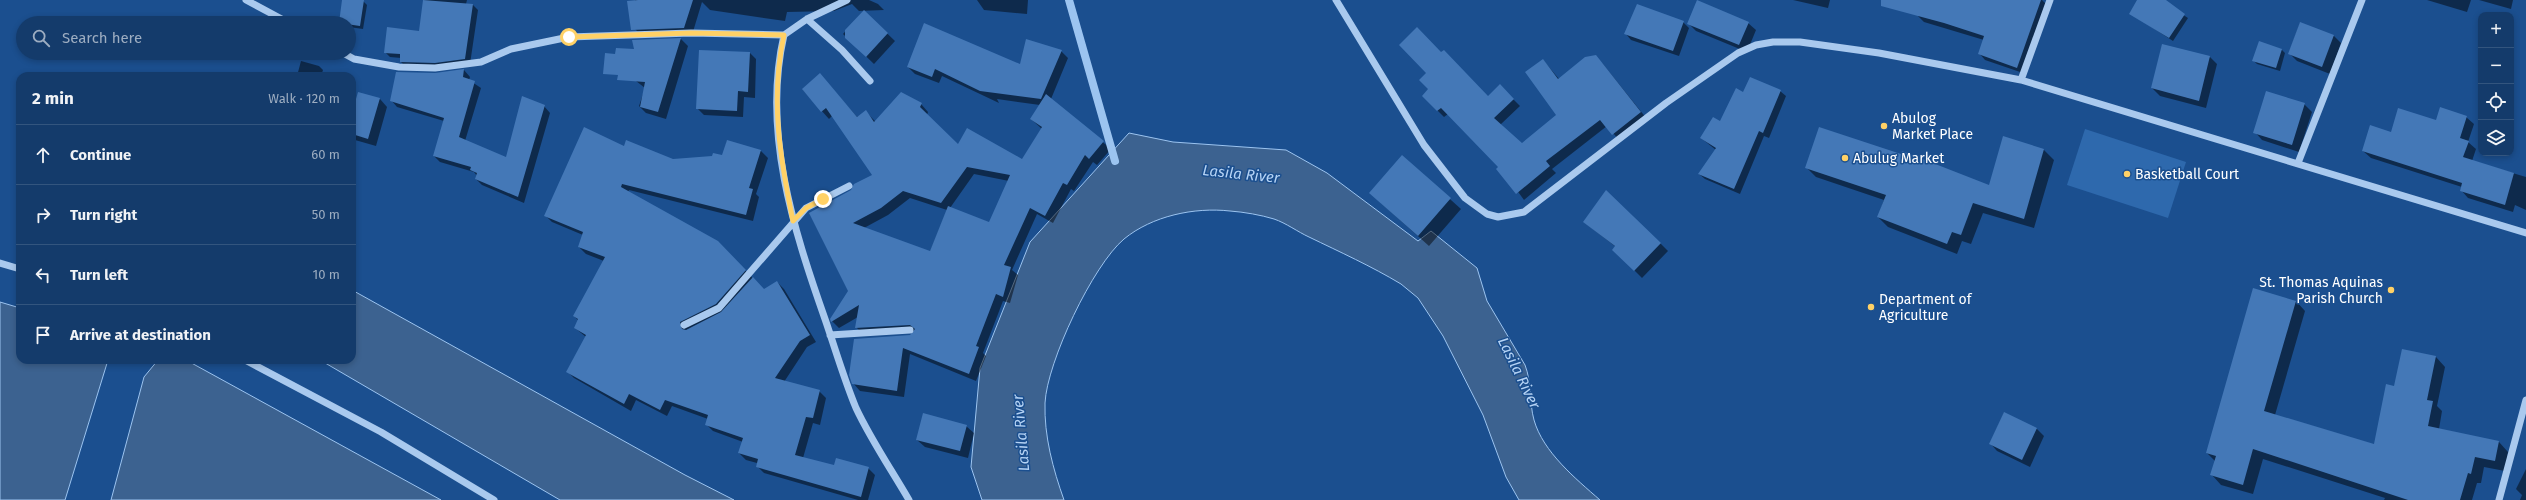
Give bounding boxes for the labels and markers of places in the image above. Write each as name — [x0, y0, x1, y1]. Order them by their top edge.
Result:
place label: Abulog Market Place — [1892, 110, 1973, 143]
marker: Abulog Market Place — [1879, 121, 1889, 131]
place label: Abulug Market — [1853, 150, 1945, 167]
marker: Abulug Market — [1840, 153, 1850, 163]
place label: Basketball Court — [2135, 166, 2240, 183]
marker: Basketball Court — [2122, 169, 2132, 179]
place label: St. Thomas Aquinas Parish Church — [2259, 274, 2383, 307]
marker: St. Thomas Aquinas Parish Church — [2386, 285, 2396, 295]
place label: Department of Agriculture — [1879, 291, 1973, 324]
marker: Department of Agriculture — [1866, 302, 1876, 312]

